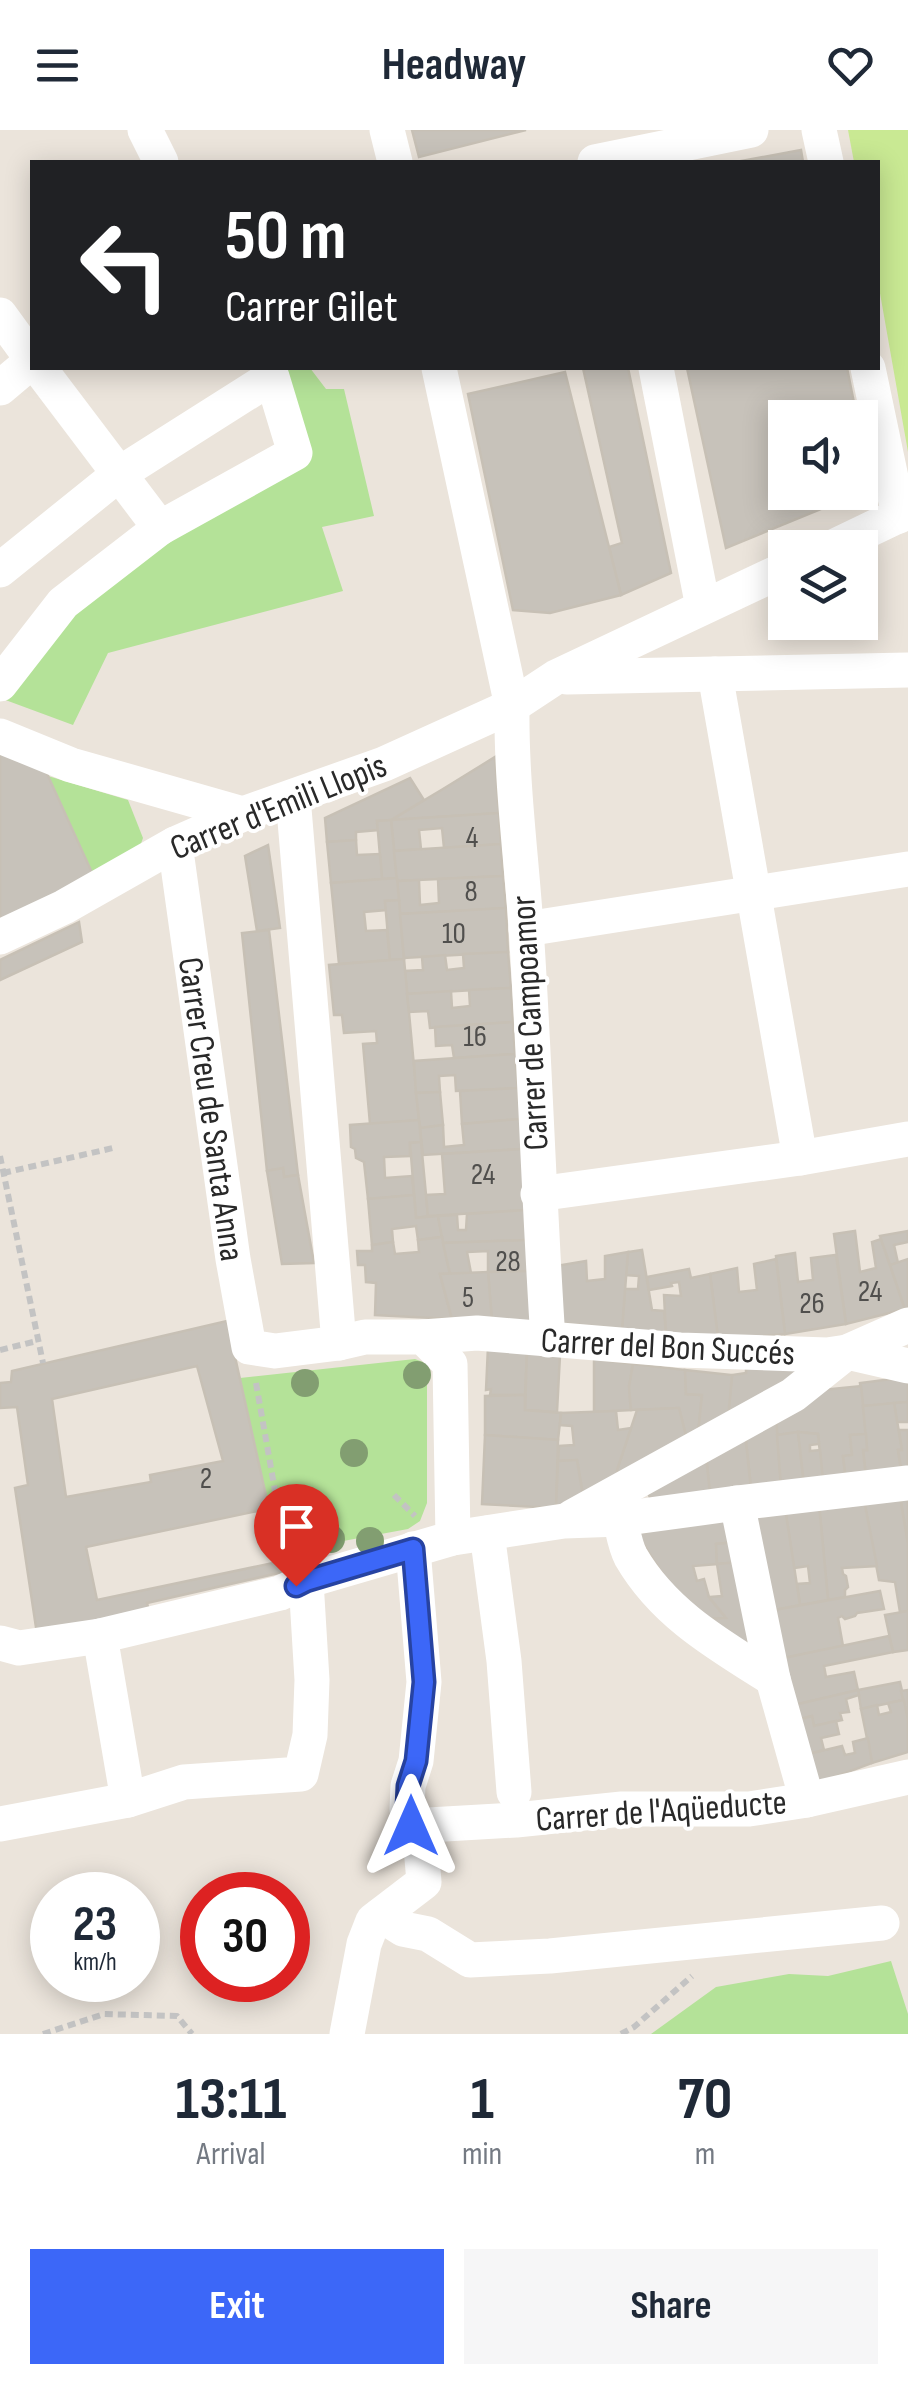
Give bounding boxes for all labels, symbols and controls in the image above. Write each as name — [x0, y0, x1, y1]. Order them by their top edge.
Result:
icon: menu — [30, 38, 85, 93]
text: Headway — [382, 38, 526, 93]
icon: heart — [823, 38, 878, 93]
text: 50 m — [225, 195, 346, 279]
icon: left — [60, 200, 190, 330]
text: Carrer Gilet — [225, 280, 398, 335]
map controls — [768, 400, 878, 640]
button: sound — [768, 400, 878, 510]
button: layers — [768, 530, 878, 640]
street label: Carrer d'Emili Llopis — [164, 744, 393, 870]
house number: 4 — [466, 820, 478, 856]
house number: 8 — [464, 874, 478, 910]
street label: Carrer de Campoamor — [502, 894, 559, 1151]
house number: 10 — [442, 916, 466, 952]
street label: Carrer Creu de Santa Anna — [168, 955, 253, 1264]
house number: 16 — [463, 1019, 487, 1055]
house number: 24 — [471, 1157, 495, 1193]
house number: 28 — [495, 1244, 521, 1280]
house number: 24 — [858, 1274, 882, 1310]
house number: 5 — [462, 1280, 474, 1316]
house number: 26 — [799, 1286, 825, 1322]
street label: Carrer del Bon Succés — [540, 1319, 796, 1376]
house number: 2 — [200, 1461, 212, 1497]
pin — [254, 1484, 339, 1587]
icon: arrive — [269, 1499, 324, 1554]
position arrow — [359, 1774, 463, 1878]
street label: Carrer de l'Aqüeducte — [534, 1781, 788, 1842]
speed limit sign: 30 — [180, 1872, 310, 2002]
text: 23 — [73, 1895, 117, 1955]
text: km/h — [73, 1947, 117, 1978]
text: 13:11 — [176, 2064, 286, 2136]
text: 1 — [470, 2064, 494, 2136]
text: 70 — [678, 2064, 732, 2136]
text: Arrival — [197, 2135, 265, 2174]
text: min — [462, 2135, 502, 2174]
text: m — [695, 2135, 715, 2174]
button: Exit — [30, 2249, 444, 2364]
button: Share — [464, 2249, 878, 2364]

